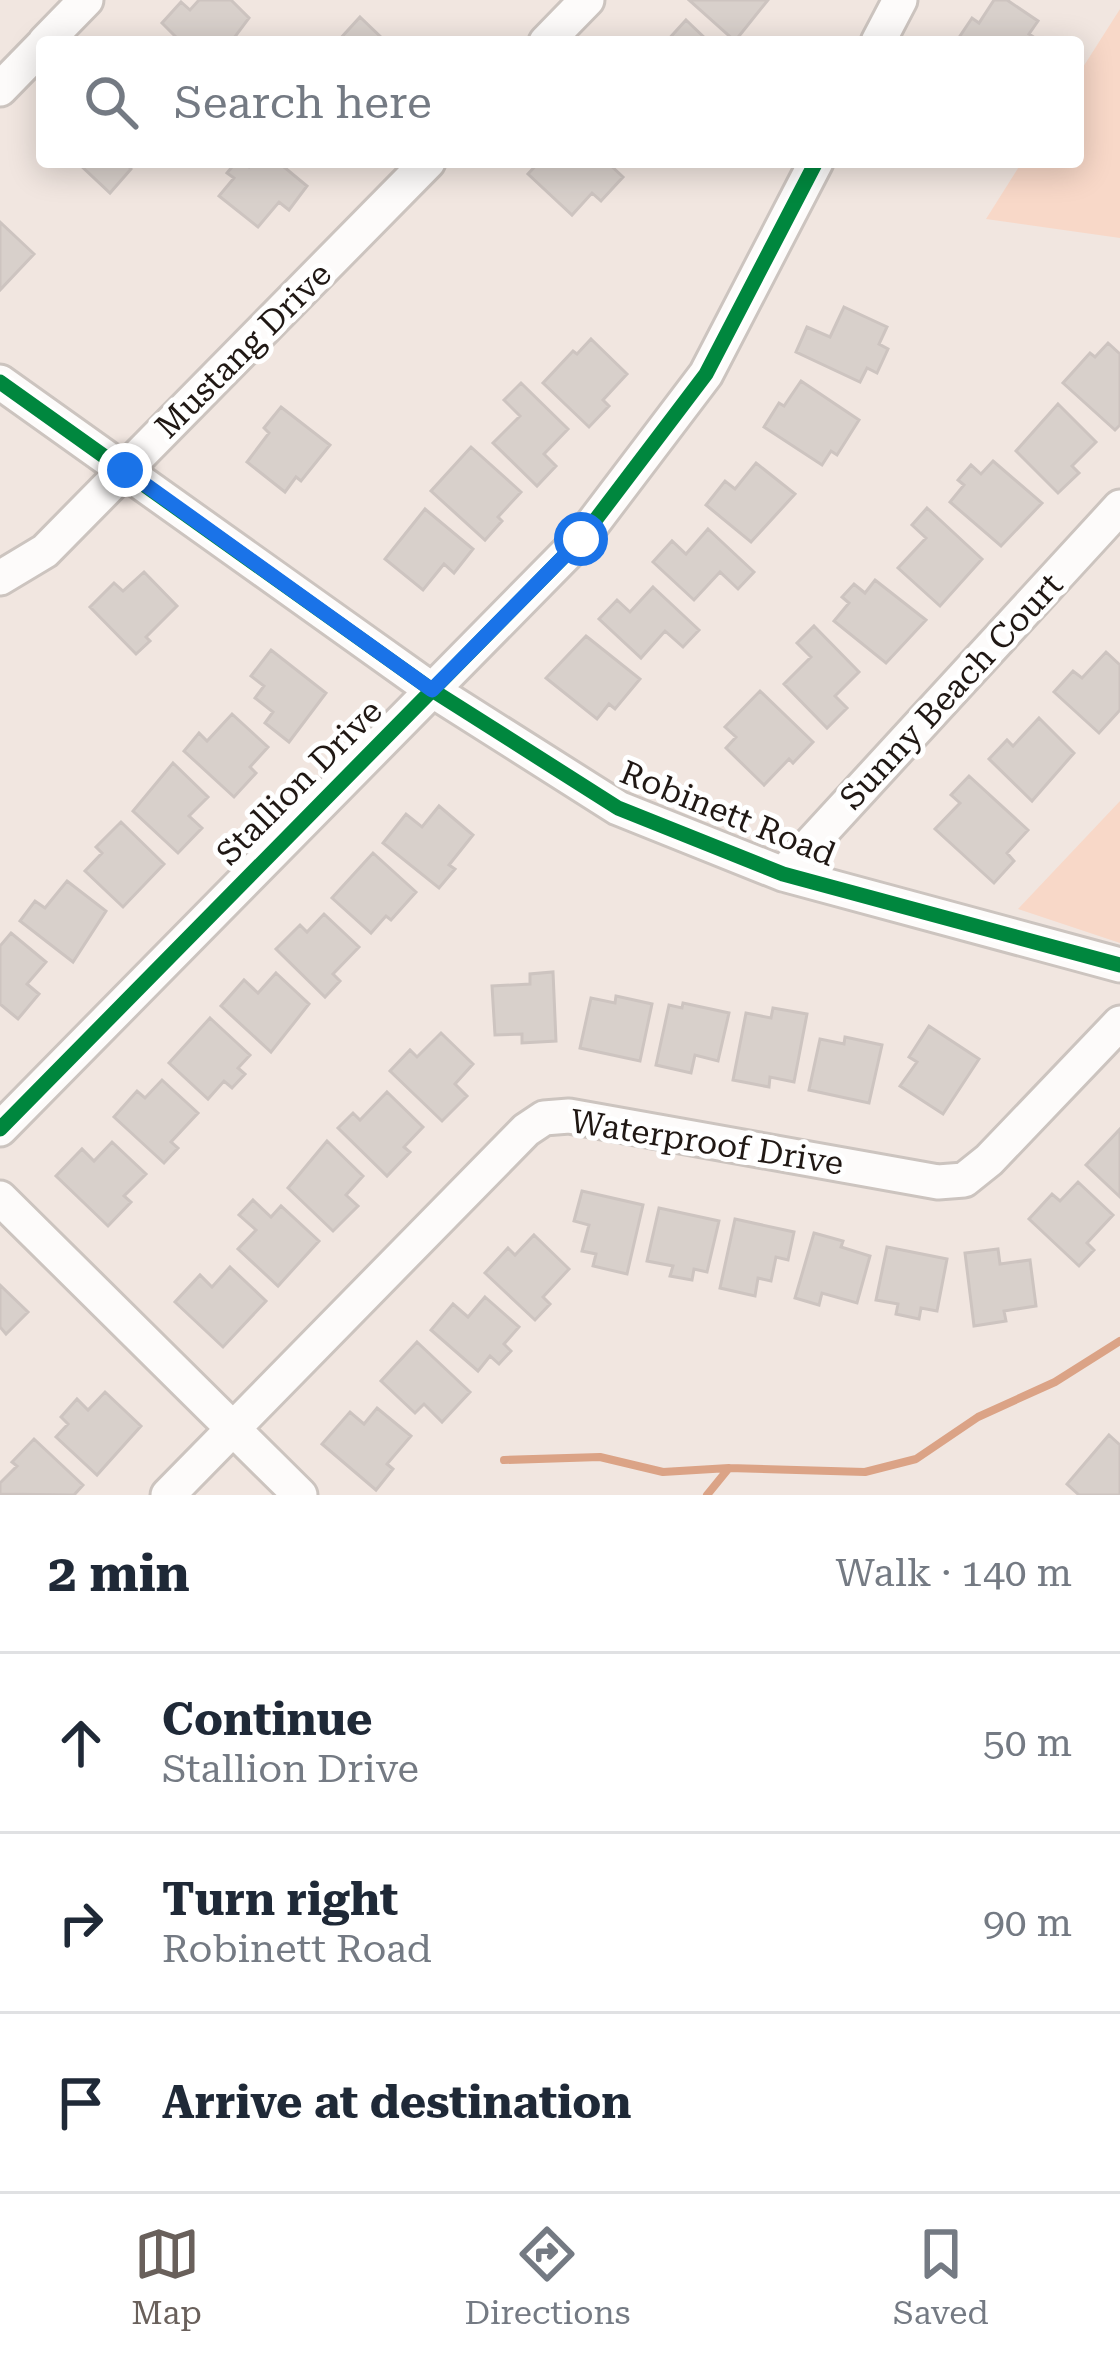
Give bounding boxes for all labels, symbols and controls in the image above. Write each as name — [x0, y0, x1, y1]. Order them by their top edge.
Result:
search box — [36, 36, 1084, 168]
icon: search — [78, 69, 144, 135]
text: Search here — [174, 76, 432, 129]
street label: Mustang Drive — [147, 254, 339, 446]
route end — [98, 443, 152, 497]
route start — [554, 512, 608, 566]
street label: Sunny Beach Court — [832, 565, 1070, 817]
street label: Stallion Drive — [208, 691, 390, 873]
street label: Robinett Road — [615, 752, 841, 874]
street label: Waterproof Drive — [568, 1101, 846, 1183]
text: 2 min — [48, 1544, 190, 1603]
text: Walk · 140 m — [836, 1550, 1072, 1596]
text: Continue — [162, 1693, 373, 1746]
icon: ahead — [48, 1710, 114, 1776]
text: 50 m — [983, 1720, 1072, 1766]
text: Stallion Drive — [162, 1746, 419, 1792]
text: Turn right — [162, 1873, 398, 1926]
icon: right — [48, 1890, 114, 1956]
text: 90 m — [983, 1900, 1072, 1946]
text: Robinett Road — [162, 1926, 432, 1972]
icon: arrive — [48, 2070, 114, 2136]
text: Arrive at destination — [162, 2076, 631, 2129]
tab: Map — [131, 2221, 202, 2332]
tab: Directions — [464, 2221, 630, 2332]
tab: Saved — [893, 2221, 989, 2332]

